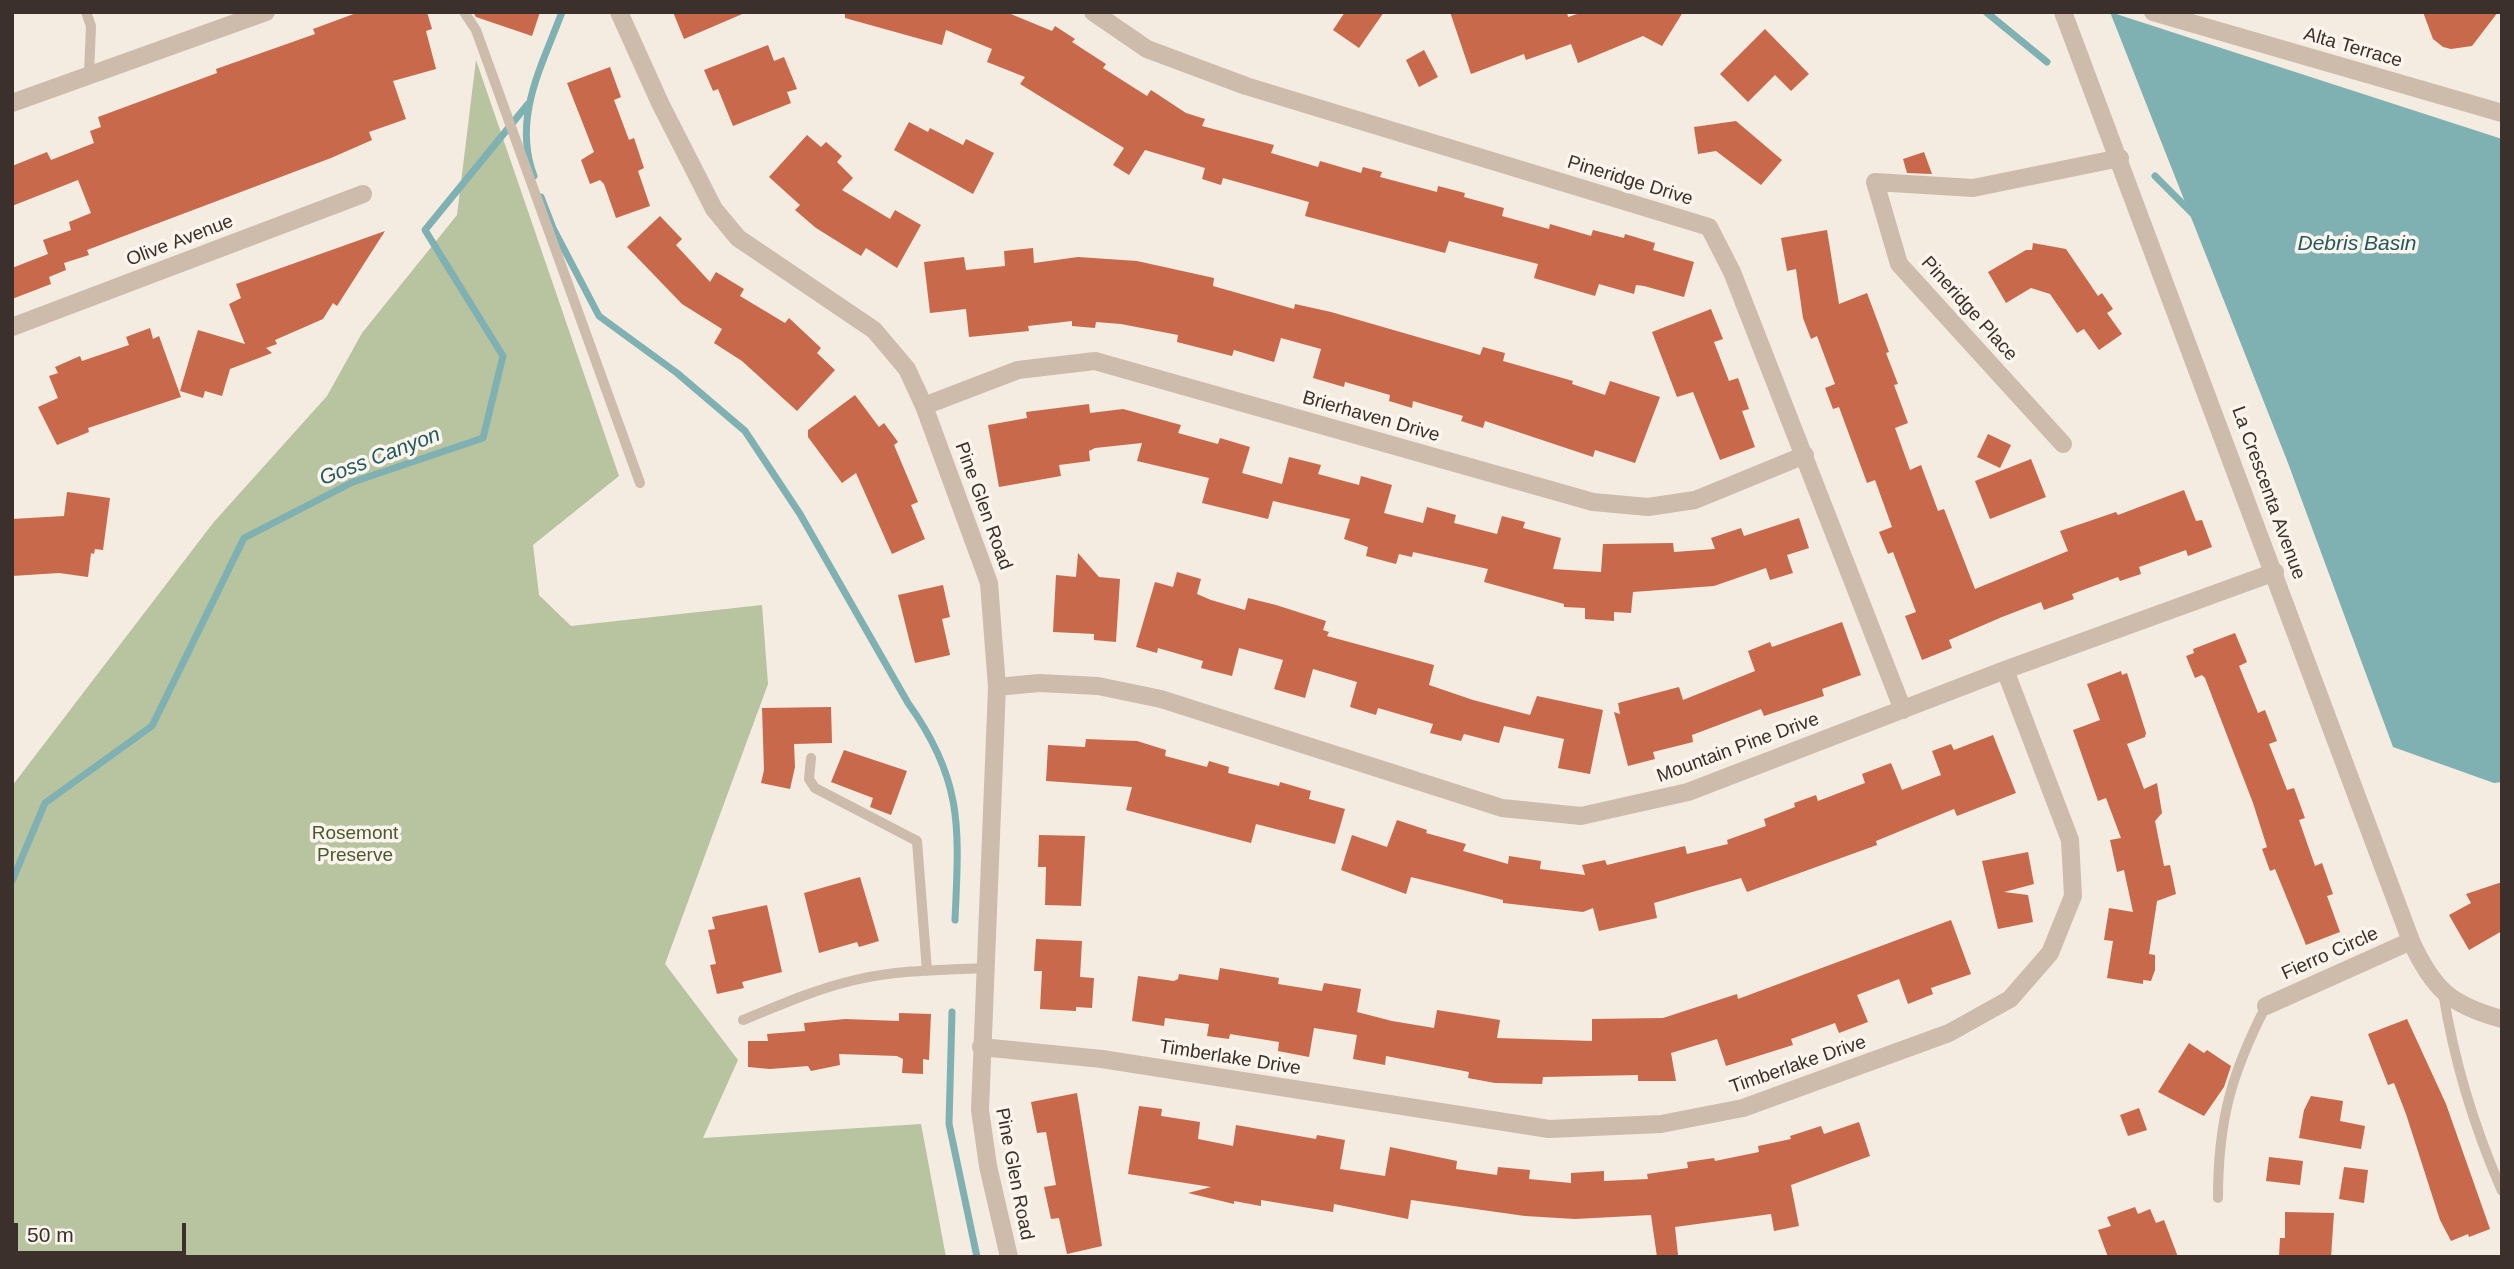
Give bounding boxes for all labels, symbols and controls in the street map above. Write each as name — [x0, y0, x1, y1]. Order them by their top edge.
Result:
street label: Alta Terrace — [2301, 23, 2405, 73]
street label: Pineridge Drive — [1565, 151, 1695, 211]
street label: Olive Avenue — [123, 210, 237, 272]
water label: Debris Basin — [2297, 231, 2417, 257]
street label: Pineridge Place — [1916, 252, 2022, 366]
street label: Brierhaven Drive — [1300, 387, 1442, 447]
street label: La Crescenta Avenue — [2226, 403, 2310, 583]
water label: Goss Canyon — [316, 422, 444, 492]
street label: Pine Glen Road — [949, 439, 1017, 573]
street label: Mountain Pine Drive — [1654, 708, 1822, 788]
park label: Rosemont Preserve — [312, 823, 398, 867]
street label: Fierro Circle — [2278, 923, 2382, 985]
street label: Timberlake Drive — [1727, 1031, 1869, 1099]
street label: Timberlake Drive — [1158, 1036, 1302, 1080]
street label: Pine Glen Road — [990, 1106, 1038, 1242]
scale bar — [18, 1210, 189, 1254]
text: 50 m — [27, 1223, 74, 1246]

